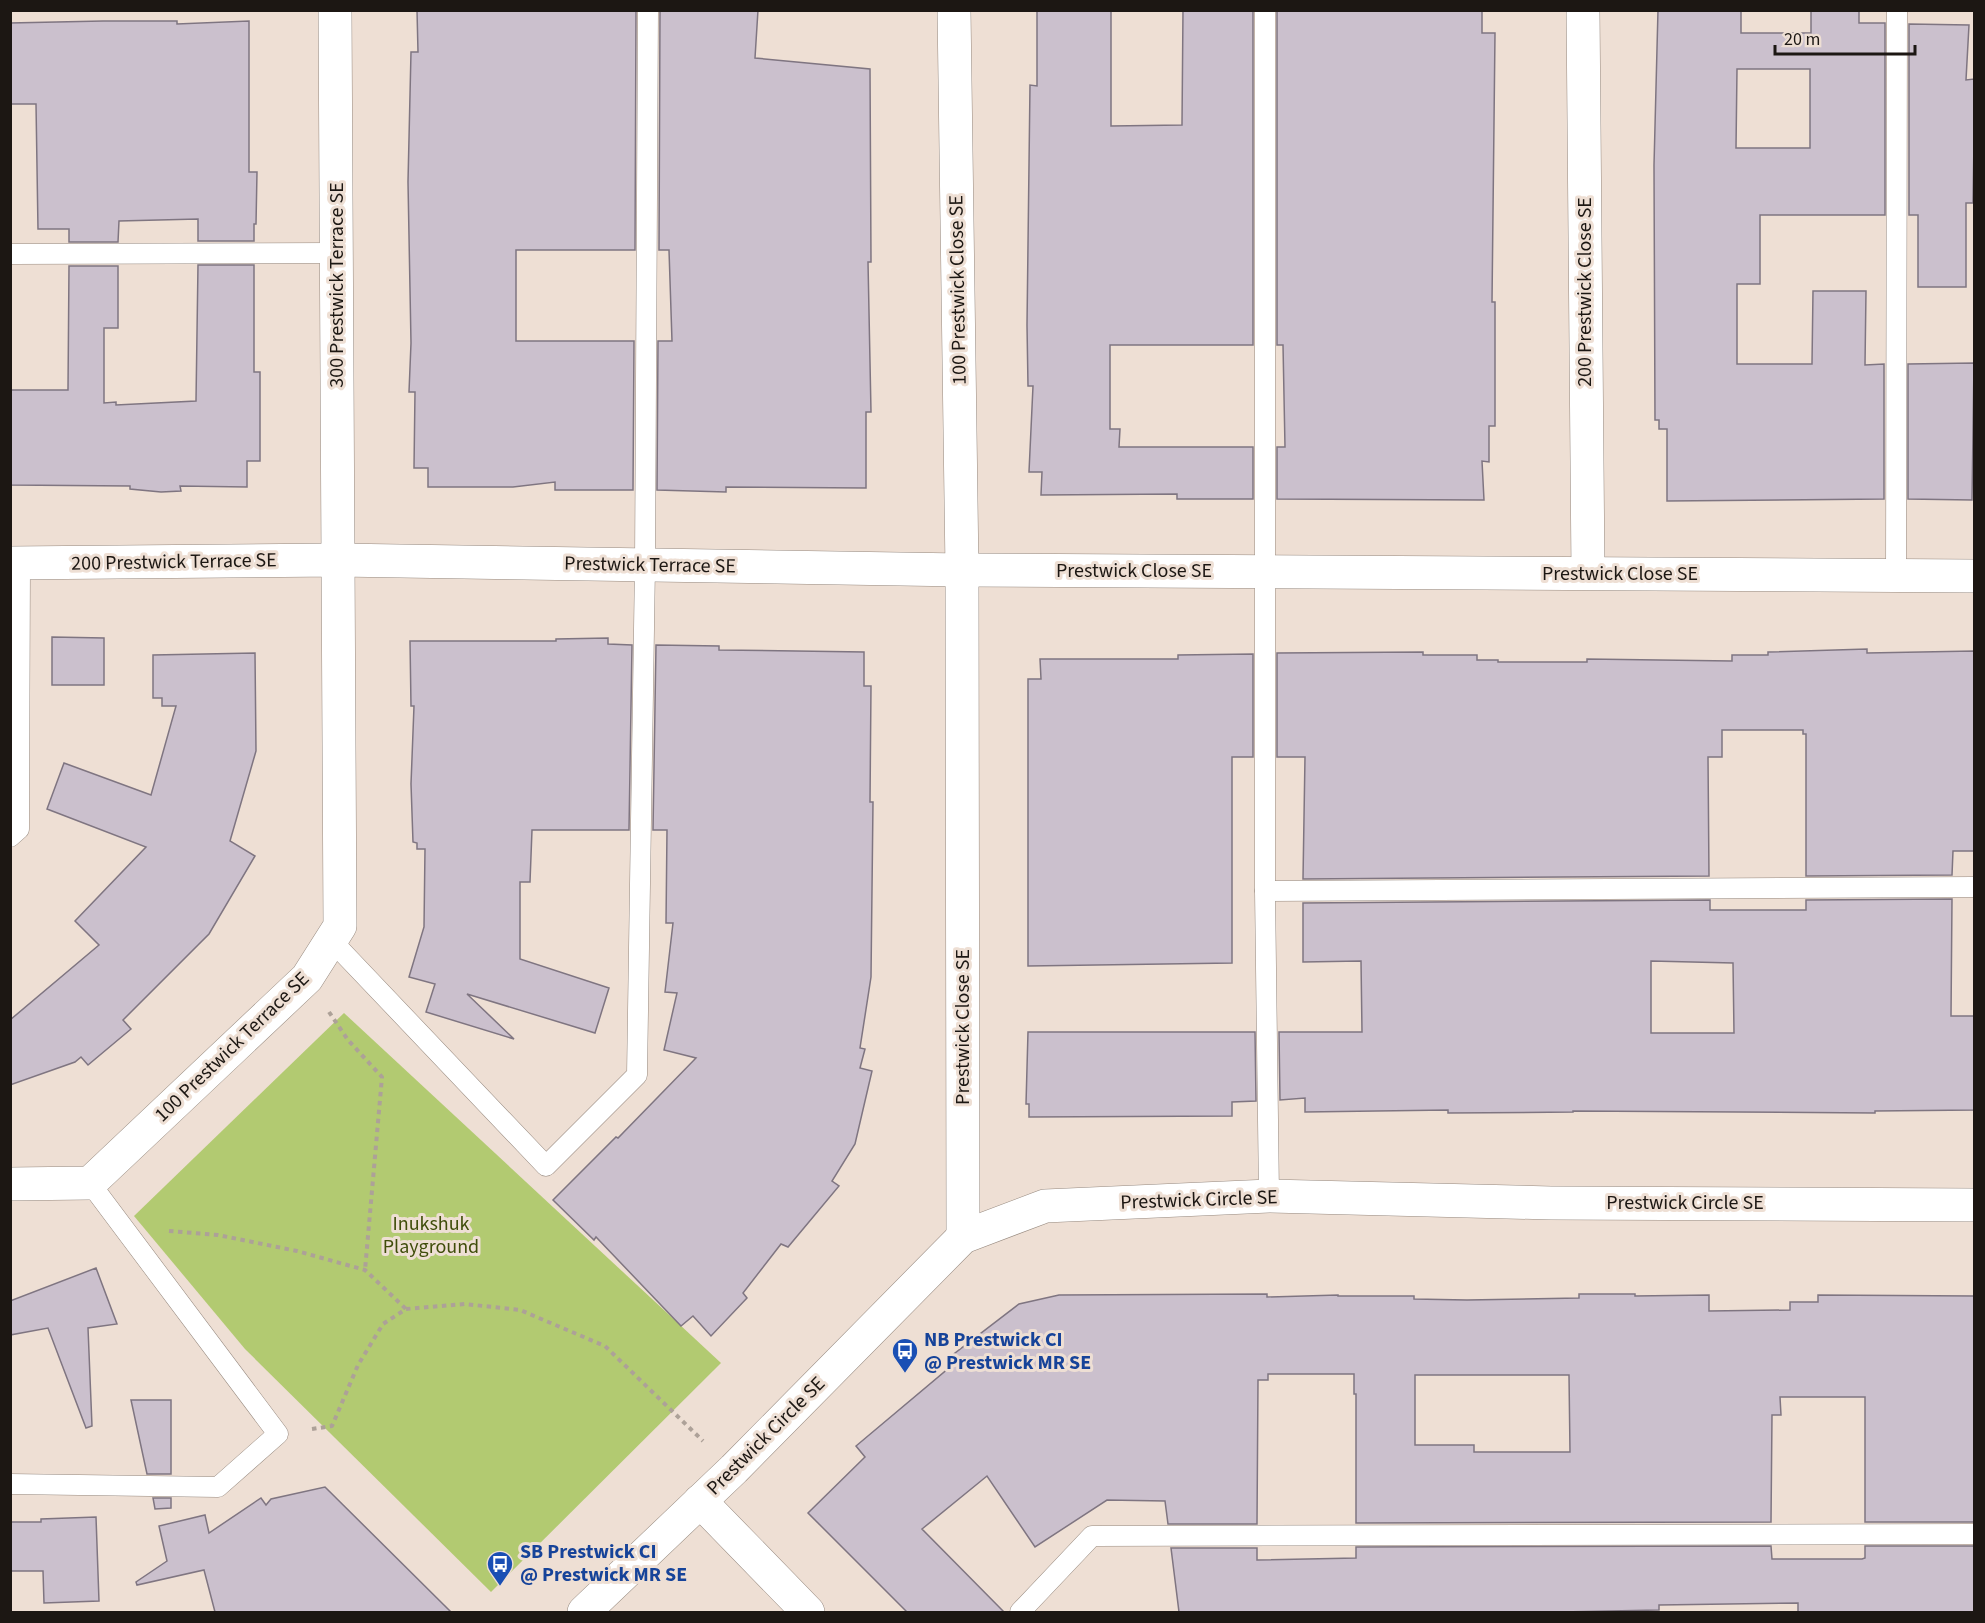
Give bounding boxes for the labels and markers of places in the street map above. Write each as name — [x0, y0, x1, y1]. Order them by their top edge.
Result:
place label: NB Prestwick CI @ Prestwick MR SE — [924, 1326, 1091, 1377]
bus stop icon: NB Prestwick CI @ Prestwick MR SE — [890, 1336, 920, 1374]
place label: SB Prestwick CI @ Prestwick MR SE — [520, 1538, 687, 1589]
bus stop icon: SB Prestwick CI @ Prestwick MR SE — [485, 1549, 515, 1587]

